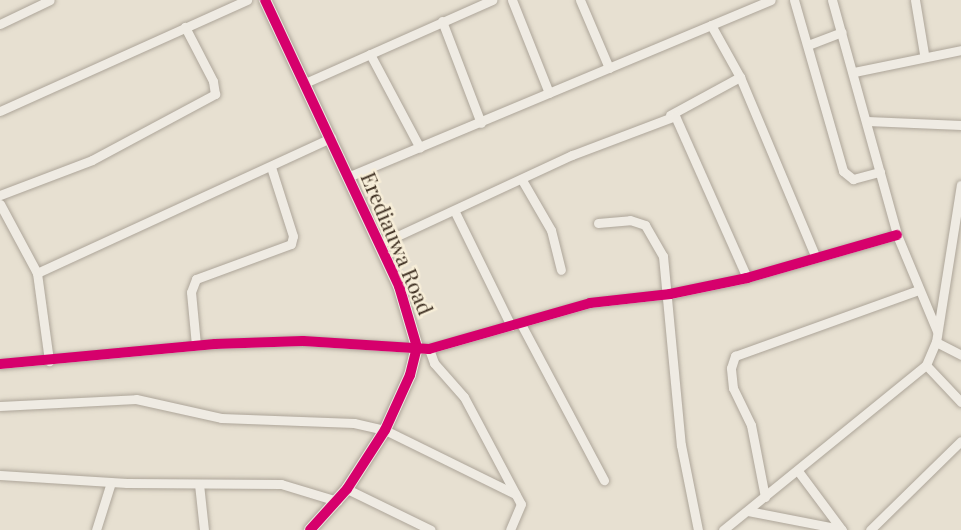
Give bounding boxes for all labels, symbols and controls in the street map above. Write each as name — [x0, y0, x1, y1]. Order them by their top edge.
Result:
street label: Erediauwa Road — [357, 168, 439, 318]

